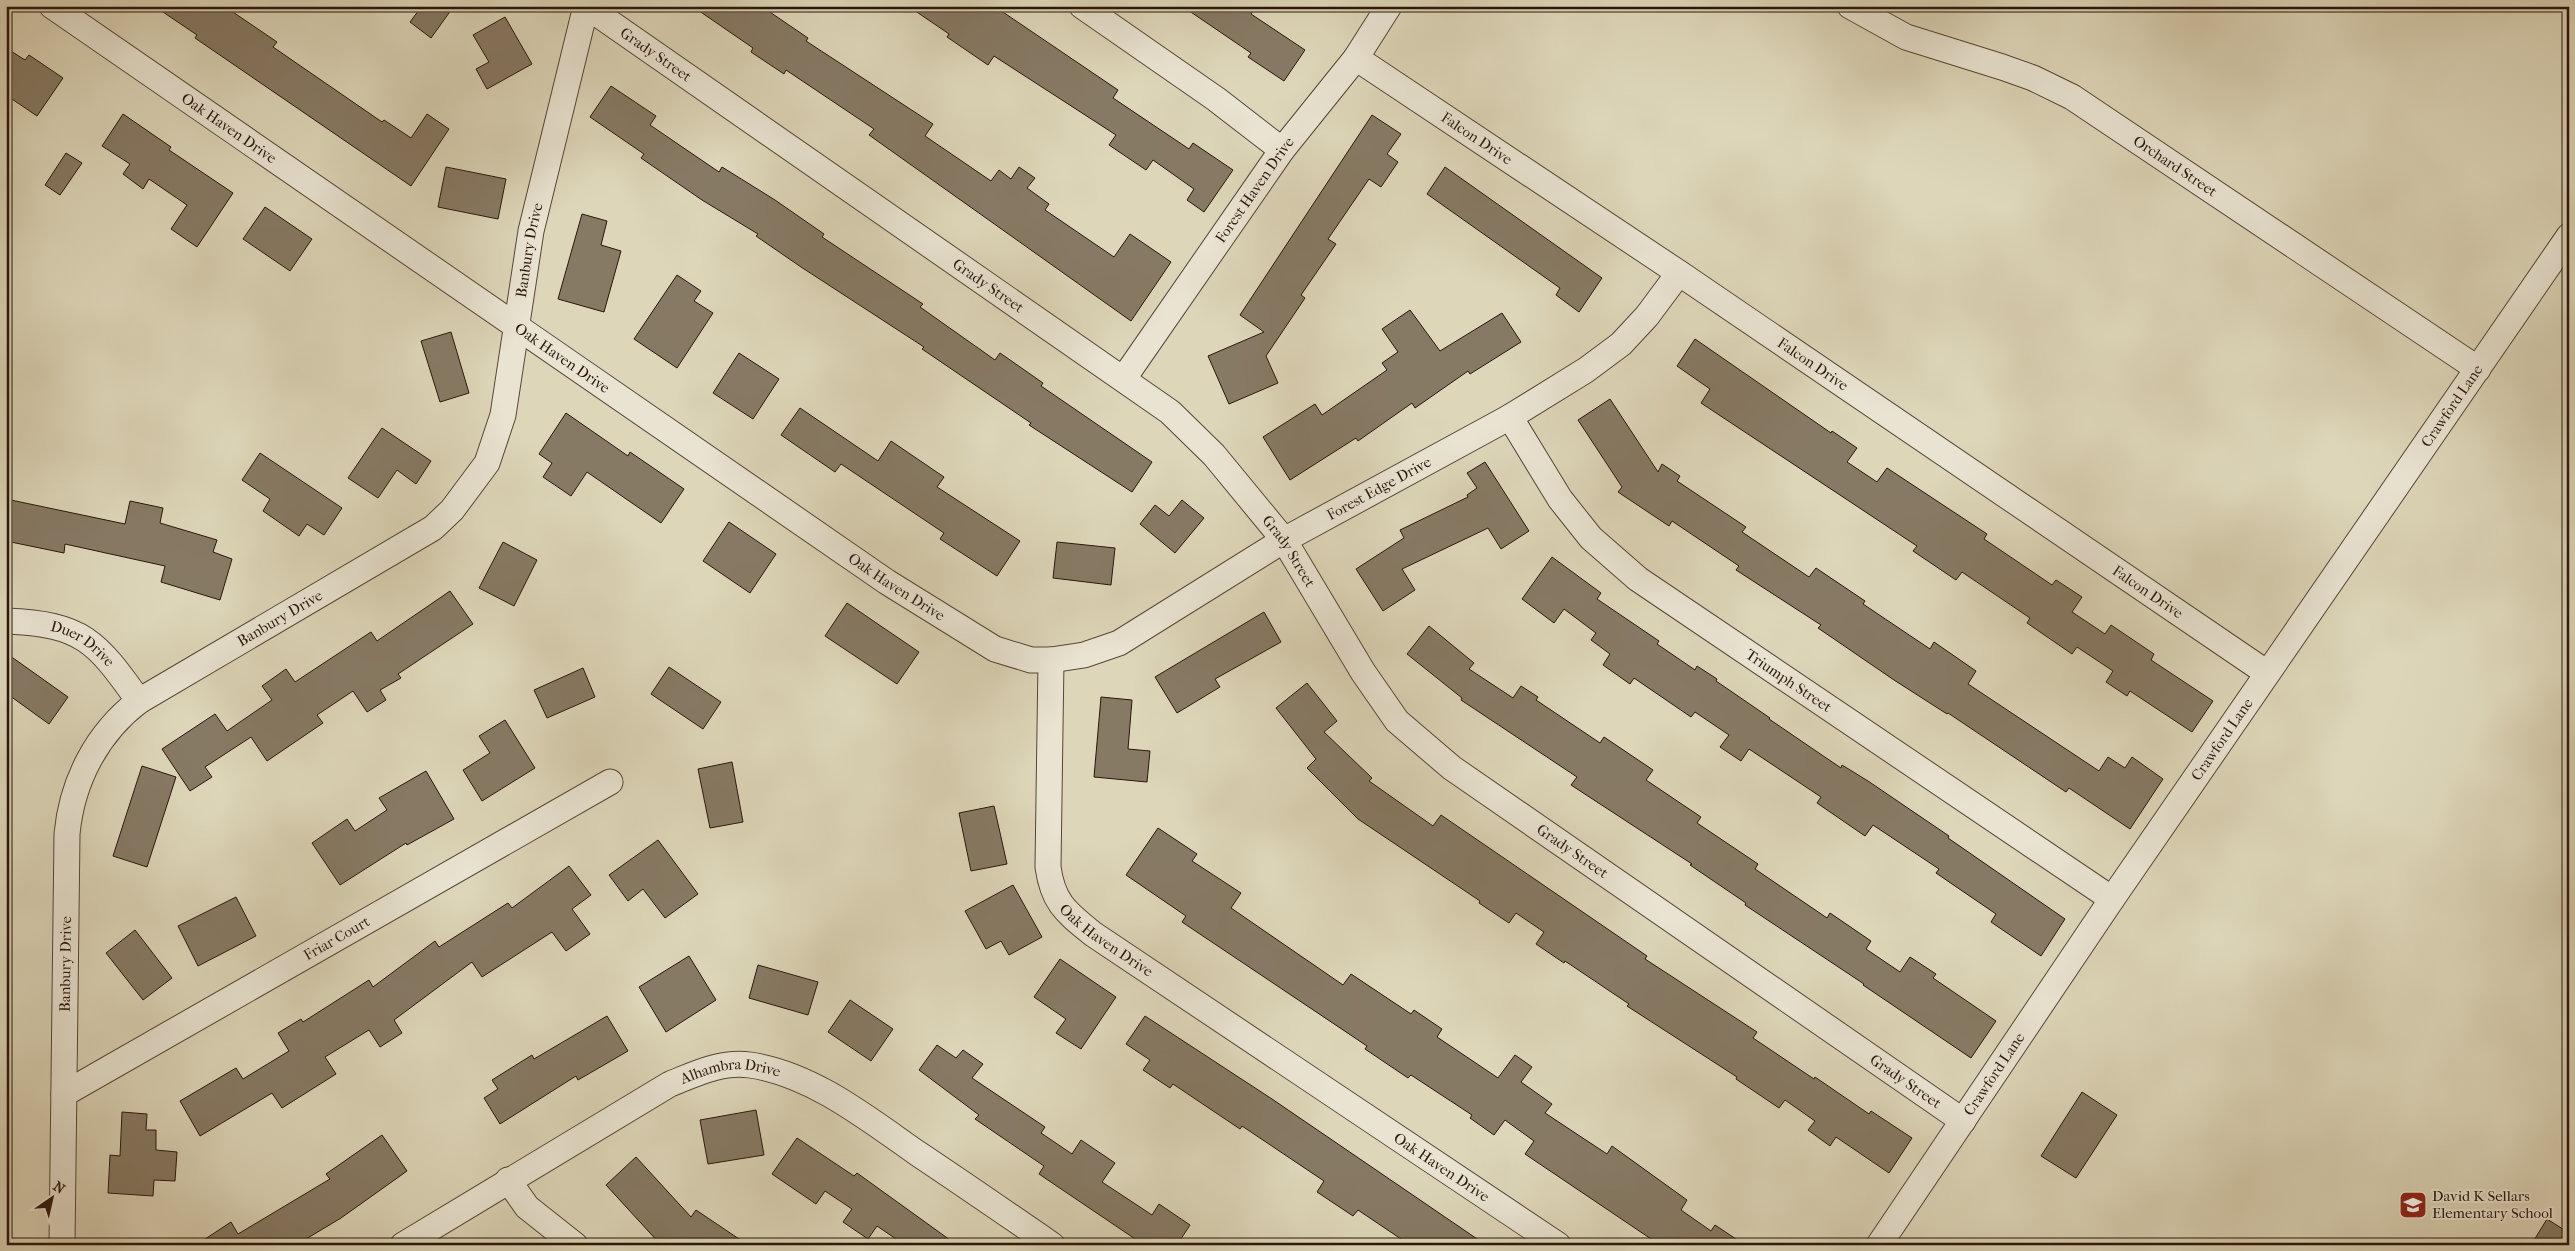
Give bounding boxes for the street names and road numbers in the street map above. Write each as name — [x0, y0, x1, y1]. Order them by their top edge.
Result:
street label: Grady Street — [617, 24, 695, 86]
street label: Oak Haven Drive — [178, 89, 280, 168]
street label: Falcon Drive — [1438, 108, 1516, 169]
street label: Orchard Street — [2130, 132, 2221, 201]
street label: Forest Haven Drive — [1211, 133, 1298, 246]
street label: Banbury Drive — [512, 200, 547, 299]
street label: Grady Street — [949, 255, 1028, 317]
street label: Oak Haven Drive — [511, 319, 614, 397]
street label: Falcon Drive — [1774, 334, 1852, 395]
street label: Crawford Lane — [2417, 361, 2487, 451]
street label: Forest Edge Drive — [1324, 452, 1435, 524]
street label: Grady Street — [1258, 512, 1320, 591]
street label: Oak Haven Drive — [845, 549, 949, 625]
street label: Falcon Drive — [2109, 561, 2187, 623]
street label: Banbury Drive — [234, 586, 326, 650]
street label: Duer Drive — [49, 617, 119, 671]
street label: Triumph Street — [1742, 645, 1836, 717]
street label: Crawford Lane — [2187, 694, 2257, 784]
street label: Grady Street — [1533, 820, 1612, 882]
street label: Oak Haven Drive — [1056, 900, 1157, 981]
street label: Friar Court — [300, 912, 373, 964]
street label: Banbury Drive — [56, 915, 75, 1012]
street label: Crawford Lane — [1960, 1029, 2029, 1119]
street label: Grady Street — [1866, 1050, 1945, 1113]
street label: Alhambra Drive — [677, 1055, 784, 1088]
street label: Oak Haven Drive — [1390, 1129, 1493, 1206]

